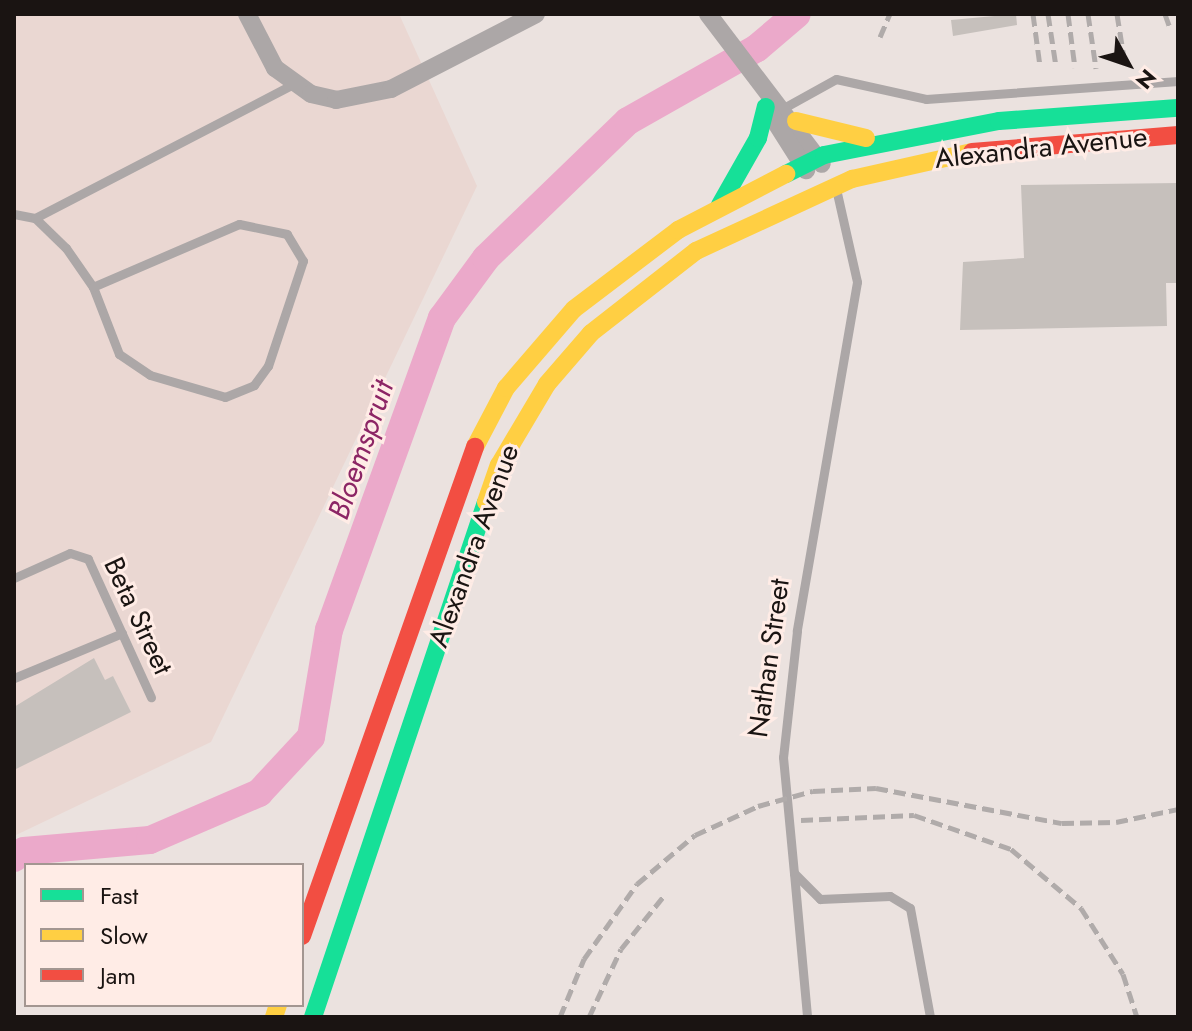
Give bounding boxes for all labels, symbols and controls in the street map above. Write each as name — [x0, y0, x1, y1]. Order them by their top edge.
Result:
north arrow — [1088, 24, 1168, 104]
text: N — [1129, 62, 1164, 96]
street label: Alexandra Avenue — [933, 120, 1149, 176]
water label: Bloemspruit — [320, 376, 402, 524]
street label: Alexandra Avenue — [422, 440, 526, 652]
street label: Beta Street — [96, 552, 180, 680]
street label: Nathan Street — [741, 576, 797, 740]
legend — [24, 863, 304, 1007]
text: Fast — [100, 878, 138, 913]
text: Slow — [100, 918, 148, 953]
text: Jam — [100, 958, 136, 993]

